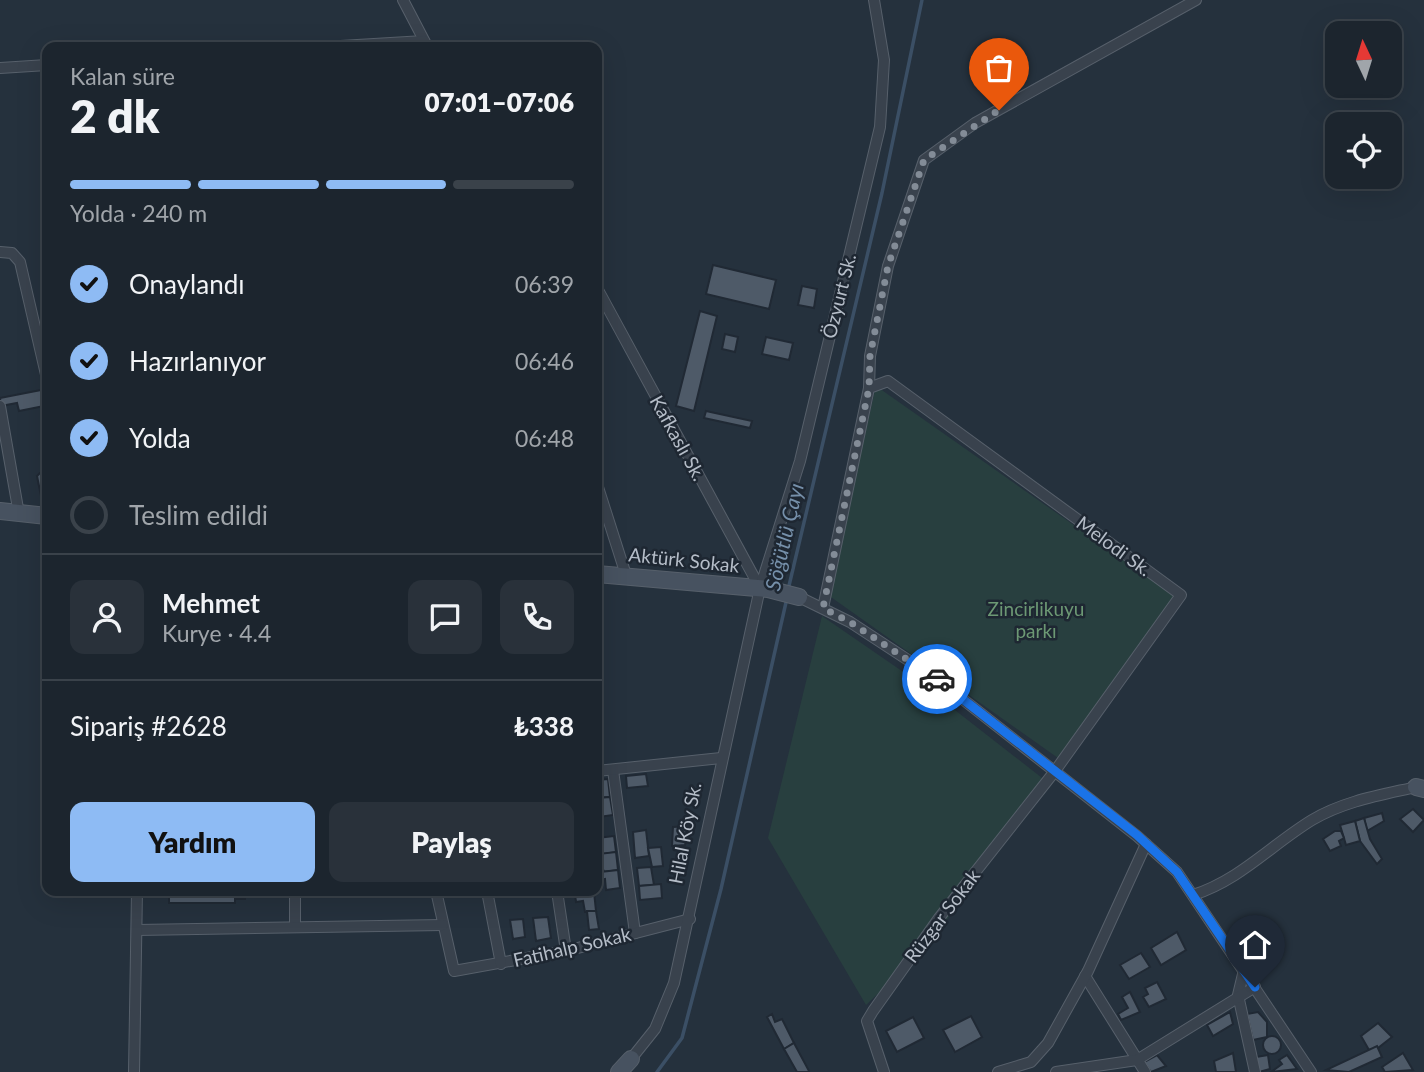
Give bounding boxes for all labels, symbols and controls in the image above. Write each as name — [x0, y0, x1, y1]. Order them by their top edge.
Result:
north arrow — [1325, 21, 1402, 98]
map controls — [1325, 21, 1402, 189]
pin — [969, 38, 1029, 110]
icon: bag — [980, 49, 1018, 87]
text: Kalan süre — [70, 62, 175, 90]
text: 07:01–07:06 — [424, 86, 574, 118]
text: 2 dk — [70, 88, 159, 143]
button: locate — [1325, 112, 1402, 189]
text: Yolda · 240 m — [70, 199, 207, 227]
street label: Özyurt Sk. — [817, 251, 860, 341]
icon: check — [70, 265, 108, 303]
text: Onaylandı — [129, 268, 244, 300]
text: 06:39 — [515, 270, 574, 298]
icon: check — [70, 342, 108, 380]
text: Hazırlanıyor — [129, 345, 266, 377]
text: 06:46 — [515, 347, 574, 375]
street label: Kafkaslı Sk. — [646, 391, 711, 484]
icon: check — [70, 419, 108, 457]
text: Yolda — [129, 422, 191, 454]
text: 06:48 — [515, 424, 574, 452]
water label: Söğütlü Çayı — [759, 480, 808, 593]
text: Teslim edildi — [129, 499, 268, 531]
street label: Melodi Sk. — [1072, 511, 1156, 580]
street label: Aktürk Sokak — [628, 542, 741, 577]
button: person — [70, 580, 144, 654]
button: chat — [408, 580, 482, 654]
button: phone — [500, 580, 574, 654]
text: Mehmet — [162, 587, 260, 619]
park label: Zincirlikuyu parkı — [988, 597, 1084, 642]
text: Kurye · 4.4 — [162, 619, 271, 647]
courier — [902, 644, 972, 714]
icon: car — [918, 660, 956, 698]
text: Sipariş #2628 — [70, 710, 227, 742]
text: ₺338 — [514, 710, 574, 742]
street label: Hilal Köy Sk. — [663, 780, 706, 886]
button: Yardım — [70, 802, 315, 882]
button: Paylaş — [329, 802, 574, 882]
street label: Rüzgar Sokak — [899, 864, 984, 967]
pin — [1225, 915, 1285, 987]
street label: Fatihalp Sokak — [511, 922, 633, 971]
icon: home — [1236, 926, 1274, 964]

